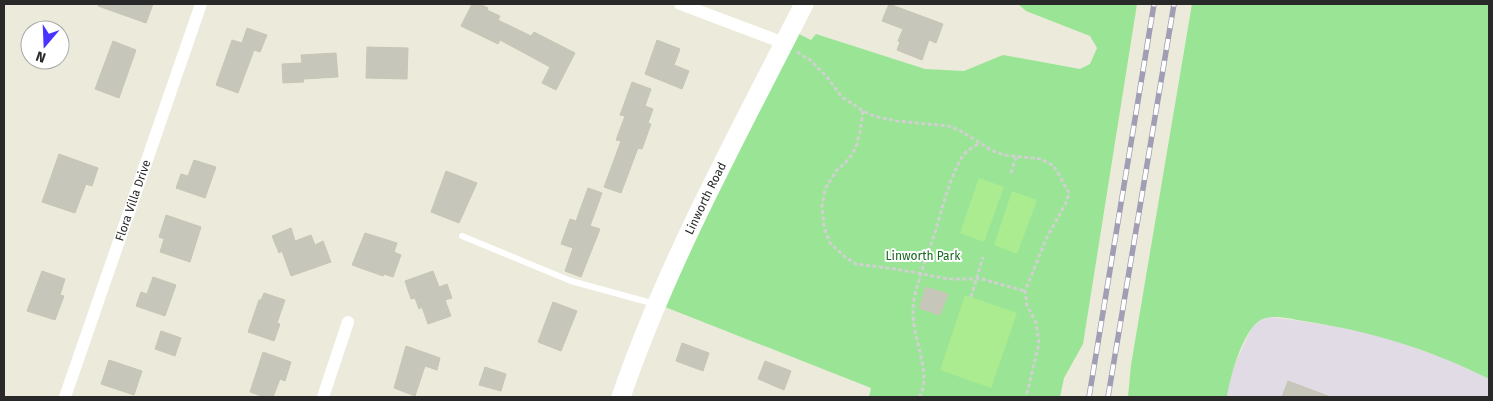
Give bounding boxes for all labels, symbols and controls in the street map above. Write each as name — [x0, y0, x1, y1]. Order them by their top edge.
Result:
north arrow — [20, 20, 70, 70]
text: N — [34, 47, 48, 66]
street label: Flora Villa Drive — [112, 158, 154, 243]
street label: Linworth Road — [682, 160, 729, 237]
park label: Linworth Park — [886, 249, 961, 263]

